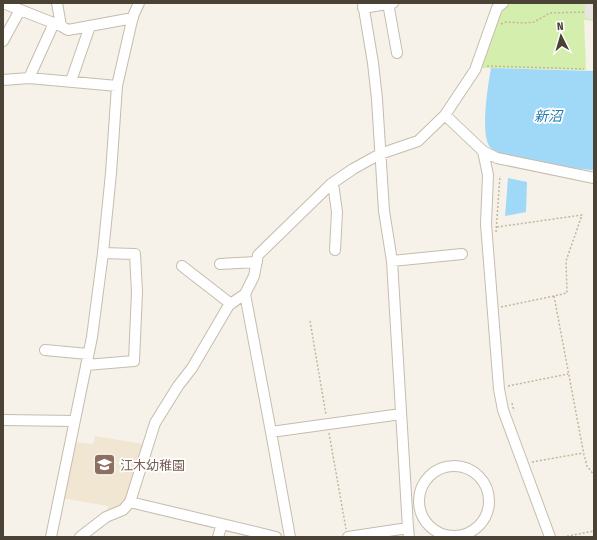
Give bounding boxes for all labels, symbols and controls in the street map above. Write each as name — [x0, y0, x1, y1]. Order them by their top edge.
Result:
north arrow — [541, 16, 581, 56]
text: N — [556, 20, 564, 33]
water label: 新沼 — [534, 108, 564, 125]
school or university icon: 江木幼稚園 — [91, 452, 117, 478]
place label: 江木幼稚園 — [120, 458, 185, 473]

